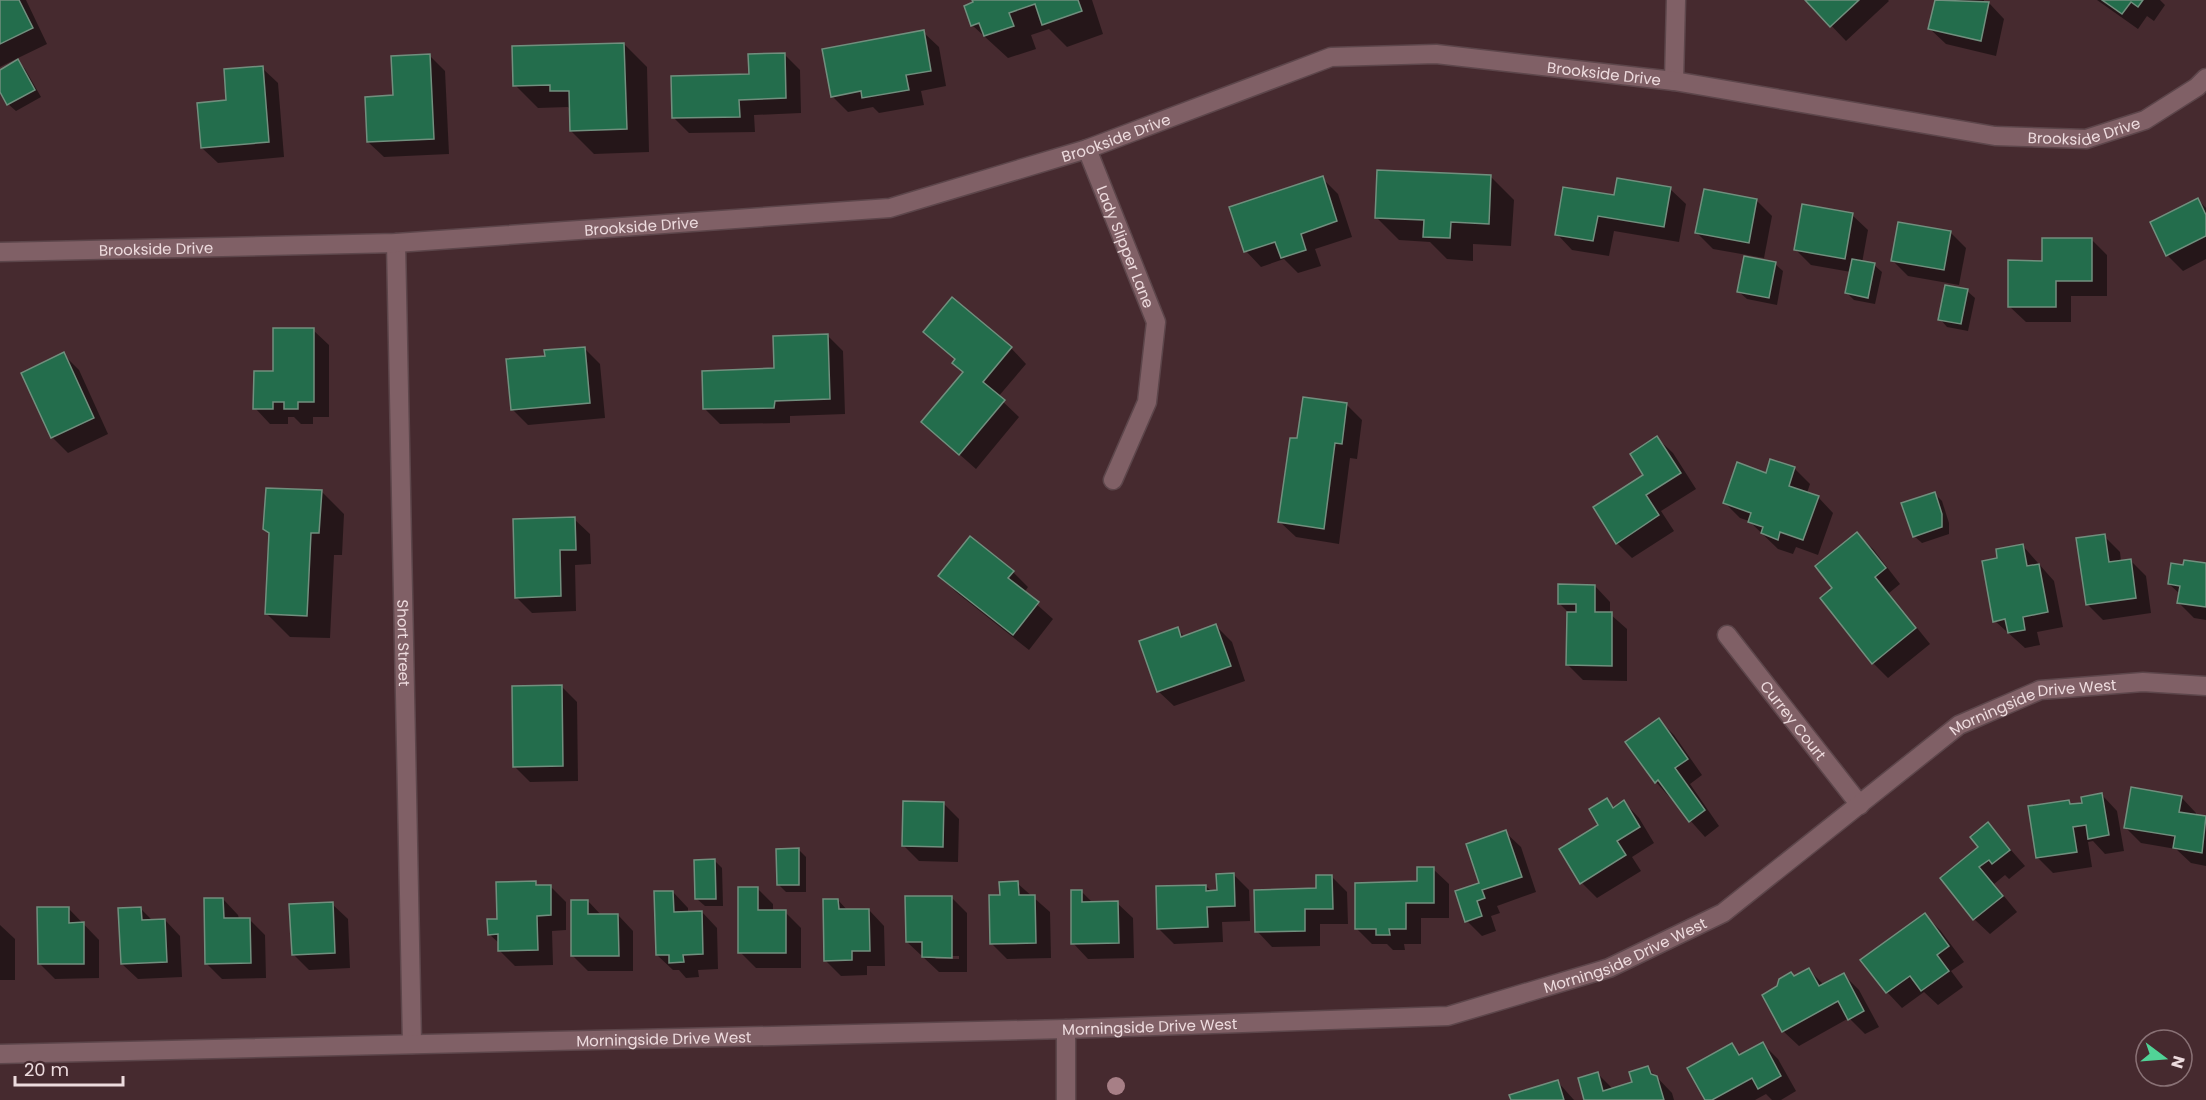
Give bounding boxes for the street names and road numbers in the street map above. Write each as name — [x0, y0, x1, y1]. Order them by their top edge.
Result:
street label: Brookside Drive — [1546, 56, 1662, 90]
street label: Brookside Drive — [1059, 108, 1173, 167]
street label: Brookside Drive — [2027, 112, 2143, 151]
street label: Lady Slipper Lane — [1092, 182, 1160, 311]
street label: Brookside Drive — [583, 211, 699, 240]
street label: Brookside Drive — [99, 237, 213, 260]
street label: Short Street — [393, 599, 415, 687]
street label: Morningside Drive West — [1944, 674, 2117, 740]
street label: Currey Court — [1756, 676, 1831, 764]
street label: Morningside Drive West — [1541, 912, 1710, 998]
street label: Morningside Drive West — [1062, 1013, 1238, 1040]
street label: Morningside Drive West — [576, 1026, 752, 1051]

